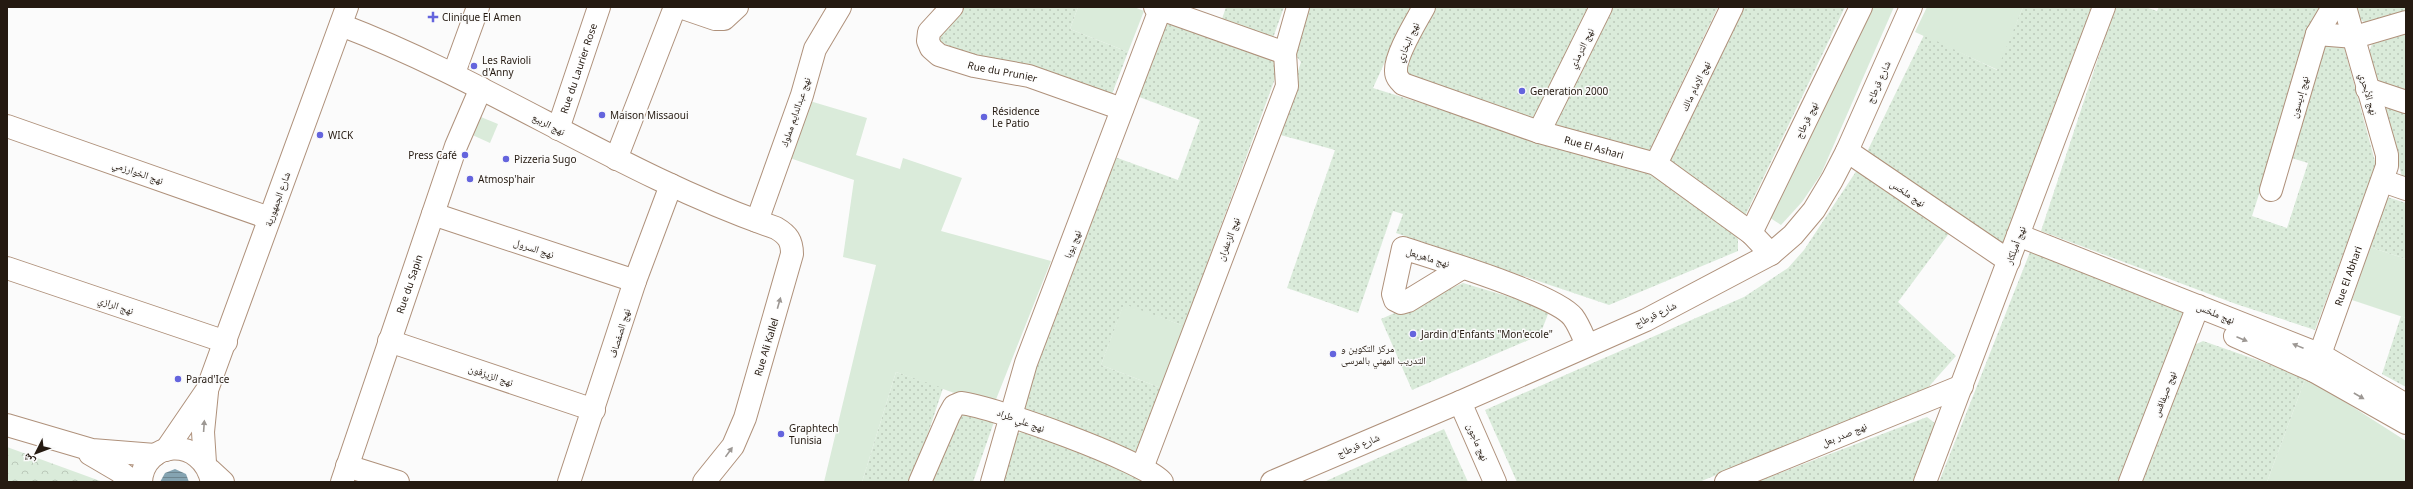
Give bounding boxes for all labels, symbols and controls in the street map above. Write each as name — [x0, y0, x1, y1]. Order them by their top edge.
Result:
place label: Clinique El Amen — [442, 10, 521, 24]
marker: Clinique El Amen — [427, 11, 439, 23]
street label: نهج البخاري — [1392, 20, 1424, 65]
street label: Rue du Laurier Rose — [557, 21, 600, 115]
street label: نهج الترمذي — [1565, 25, 1598, 71]
place label: Les Ravioli d'Anny — [482, 53, 531, 79]
street label: Rue du Prunier — [966, 57, 1039, 85]
street label: نهج الإمام مالك — [1677, 58, 1714, 114]
street label: شارع قرطاج — [1862, 58, 1894, 106]
marker: Les Ravioli d'Anny — [469, 61, 479, 71]
street label: نهج الأبحري — [2355, 71, 2381, 117]
street label: نهج إديسون — [2286, 74, 2312, 120]
street label: نهج عبدالدايم مملوك — [777, 75, 815, 149]
place label: Generation 2000 — [1530, 84, 1608, 98]
marker: Generation 2000 — [1517, 86, 1527, 96]
street label: نهج قرطاج — [1791, 99, 1821, 141]
place label: Résidence Le Patio — [992, 104, 1040, 130]
place label: Maison Missaoui — [610, 108, 689, 122]
street label: نهج الربيع — [530, 109, 568, 139]
marker: Maison Missaoui — [597, 110, 607, 120]
marker: Résidence Le Patio — [979, 112, 989, 122]
place label: WICK — [328, 128, 354, 142]
marker: WICK — [315, 130, 325, 140]
street label: Rue El Ashari — [1563, 132, 1625, 162]
place label: Press Café — [408, 148, 457, 162]
marker: Press Café — [460, 150, 470, 160]
place label: Pizzeria Sugo — [514, 152, 576, 166]
marker: Pizzeria Sugo — [501, 154, 511, 164]
street label: نهج الخوارزمي — [110, 157, 166, 189]
street label: شارع الجمهورية — [261, 169, 294, 228]
place label: Atmosp'hair — [478, 172, 535, 186]
marker: Atmosp'hair — [465, 174, 475, 184]
street label: نهج ملخس — [1888, 176, 1929, 210]
street label: نهج الزعفران — [1213, 215, 1243, 263]
street label: نهج أميلكار — [2001, 224, 2029, 267]
street label: نهج يوبا — [1060, 228, 1084, 260]
street label: نهج السرول — [512, 235, 556, 261]
street label: نهج ماهربعل — [1405, 244, 1452, 270]
street label: Rue El Abhari — [2331, 244, 2365, 308]
street label: Rue du Sapin — [393, 253, 426, 316]
street label: نهج الرازي — [96, 292, 136, 319]
one-way arrow — [776, 296, 782, 308]
street label: شارع قرطاج — [1632, 298, 1679, 330]
street label: نهج ملخس — [2195, 299, 2237, 327]
street label: نهج الصفصاف — [605, 306, 633, 359]
street label: Rue Ali Kallel — [751, 316, 781, 378]
place label: Jardin d'Enfants "Mon'ecole" — [1420, 327, 1553, 341]
marker: Jardin d'Enfants "Mon'ecole" — [1408, 329, 1418, 339]
one-way arrow — [2236, 337, 2248, 343]
place label: مركز التكوين و التدريب المهني بالمرسى — [1341, 341, 1426, 369]
one-way arrow — [2293, 343, 2304, 349]
marker: مركز التكوين و التدريب المهني بالمرسى — [1328, 349, 1338, 359]
street label: نهج الزيزفون — [467, 361, 516, 389]
street label: نهج صيفاقس — [2149, 369, 2179, 419]
place label: Parad'Ice — [186, 372, 230, 386]
marker: Parad'Ice — [173, 374, 183, 384]
one-way arrow — [2353, 393, 2365, 399]
street label: نهج علي طراد — [995, 405, 1047, 437]
street label: نهج صدر بعل — [1819, 418, 1869, 449]
one-way arrow — [201, 420, 207, 433]
place label: Graphtech Tunisia — [789, 421, 838, 447]
street label: نهج ماجون — [1464, 421, 1492, 463]
marker: Graphtech Tunisia — [776, 429, 786, 439]
street label: شارع قرطاج — [1334, 430, 1382, 460]
north arrow — [16, 433, 56, 473]
one-way arrow — [724, 446, 733, 457]
text: ش — [18, 450, 38, 469]

